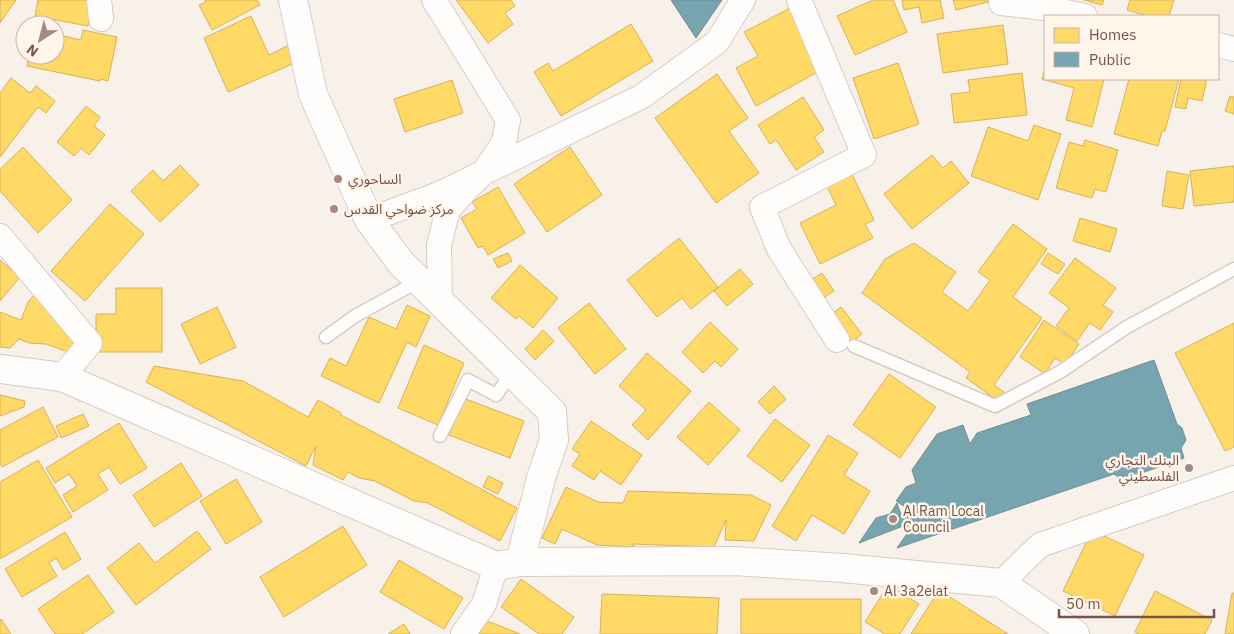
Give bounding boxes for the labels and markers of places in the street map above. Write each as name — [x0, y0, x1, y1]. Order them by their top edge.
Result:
place label: الساحوري — [348, 170, 402, 190]
marker: الساحوري — [332, 173, 344, 185]
place label: مركز ضواحي القدس — [344, 200, 454, 220]
marker: مركز ضواحي القدس — [328, 203, 340, 215]
place label: البنك التجاري الفلسطيني — [1105, 451, 1179, 487]
marker: البنك التجاري الفلسطيني — [1183, 462, 1195, 474]
place label: Al Ram Local Council — [903, 502, 984, 536]
marker: Al Ram Local Council — [887, 513, 899, 525]
place label: Al 3a2elat — [884, 582, 948, 600]
marker: Al 3a2elat — [868, 585, 880, 597]

